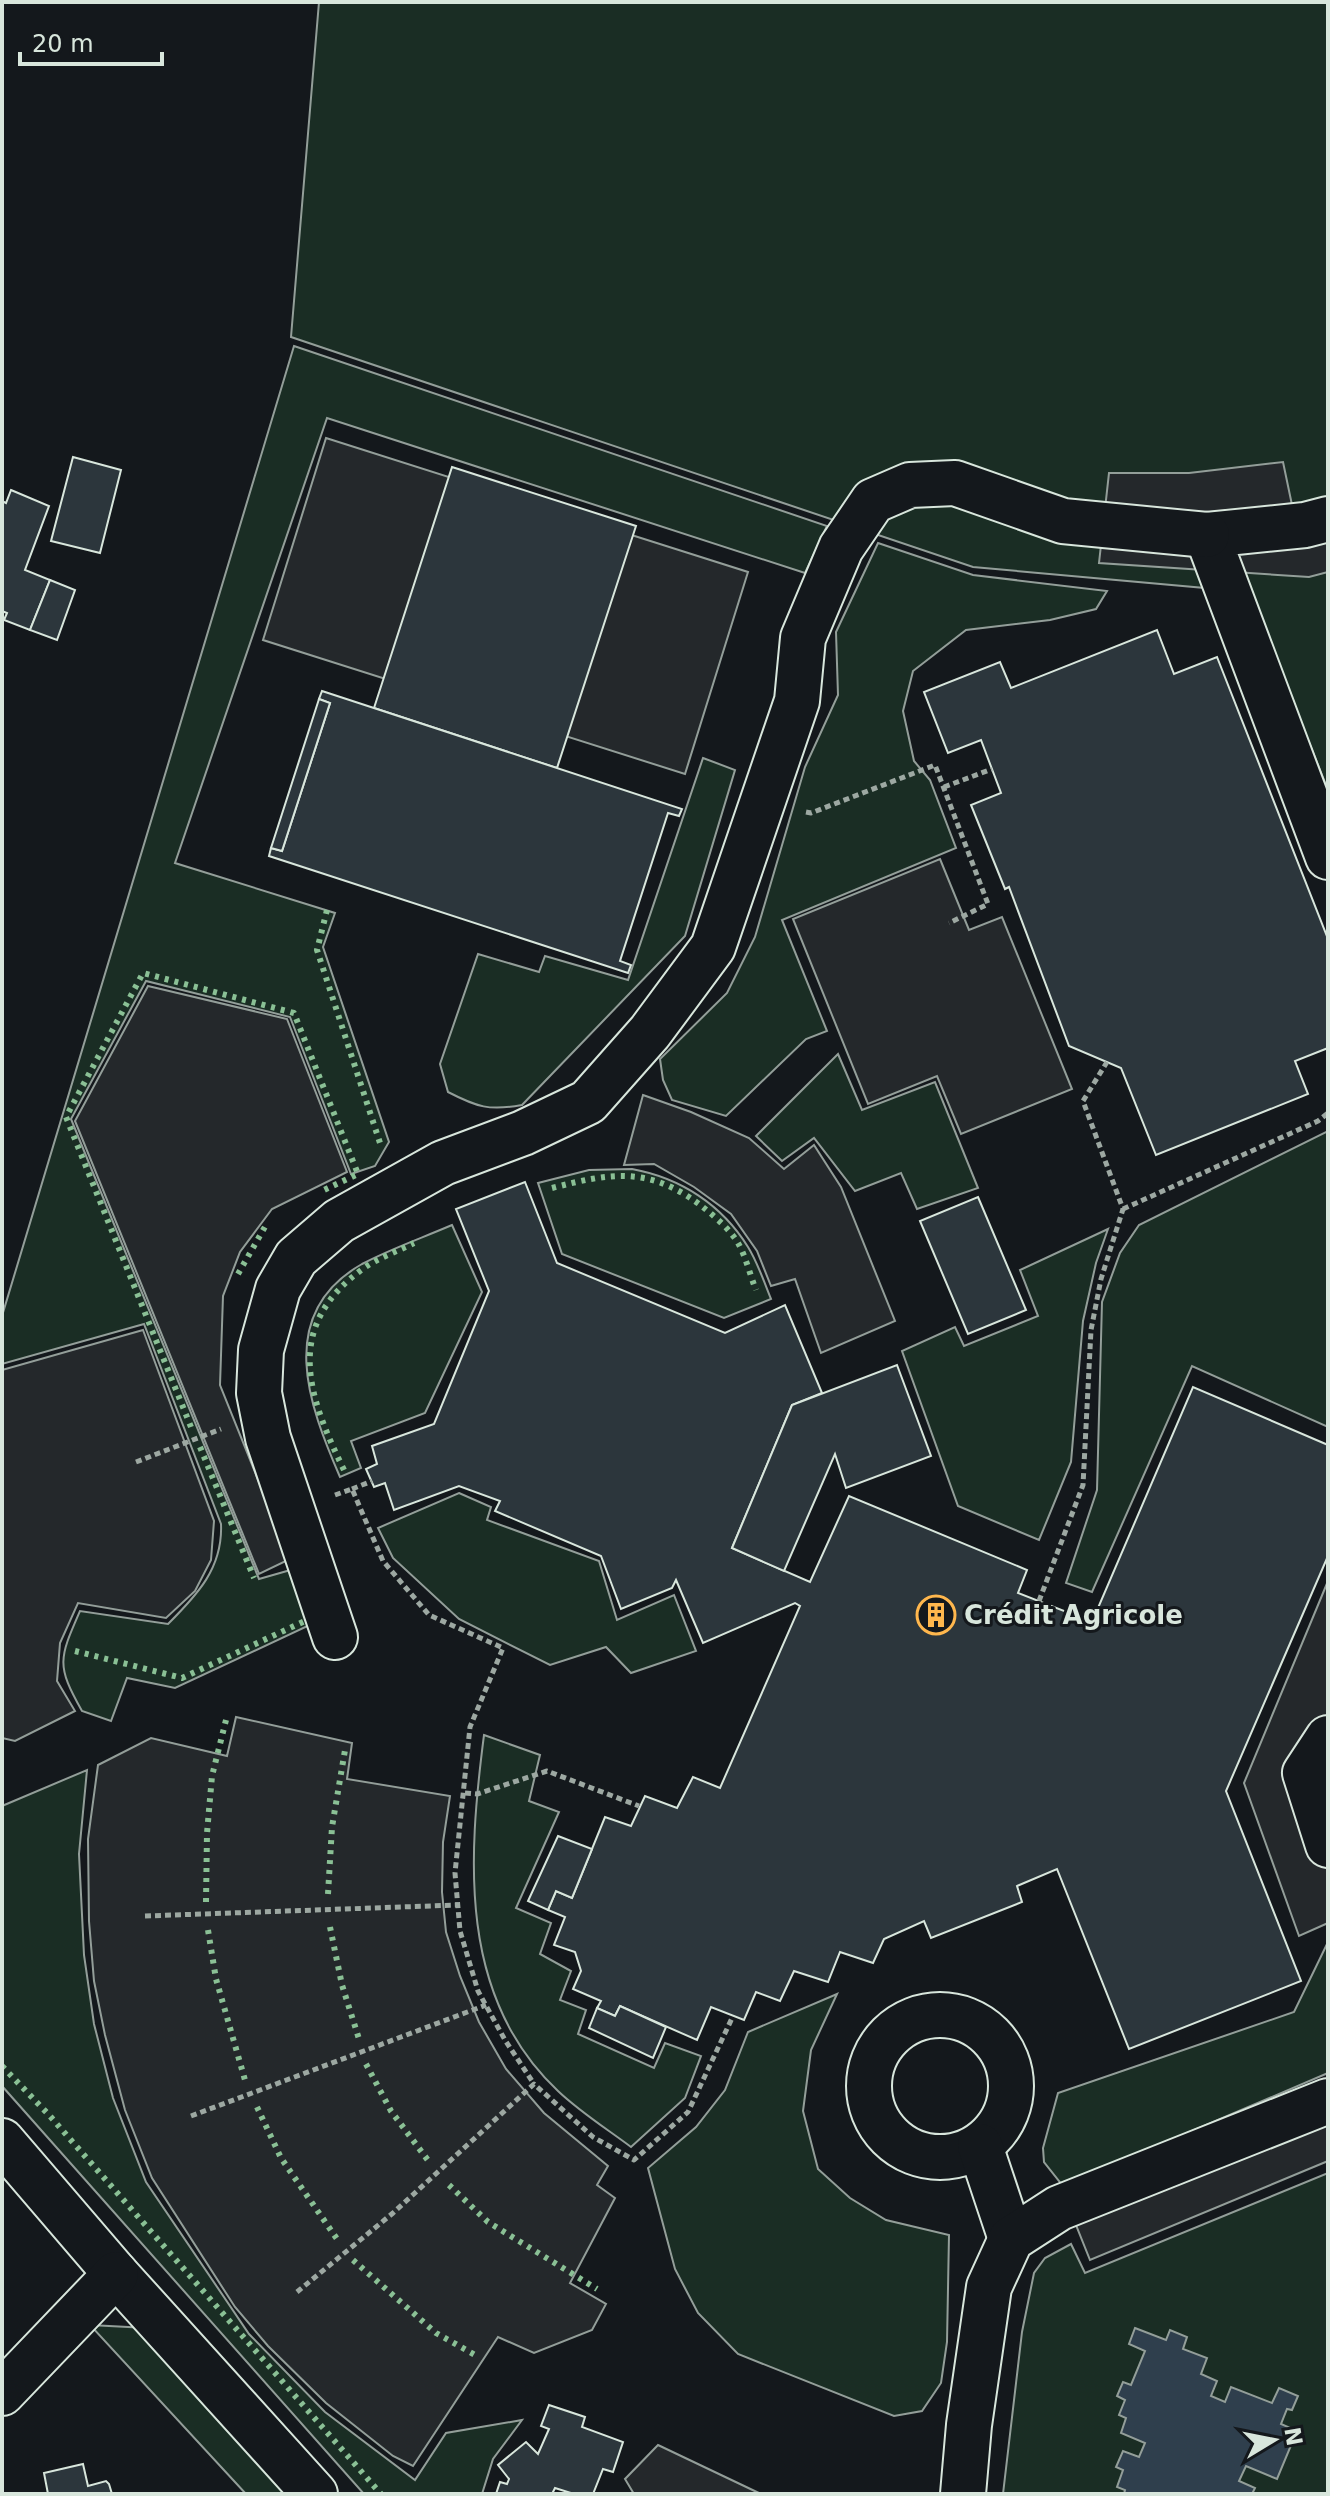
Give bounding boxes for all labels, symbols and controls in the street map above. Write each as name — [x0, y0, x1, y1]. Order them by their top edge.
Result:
scale bar — [20, 16, 162, 66]
text: 20 m — [32, 30, 94, 58]
building icon: Crédit Agricole — [915, 1594, 957, 1636]
place label: Crédit Agricole — [964, 1600, 1183, 1630]
north arrow — [1234, 2400, 1314, 2480]
text: N — [1279, 2425, 1307, 2448]

